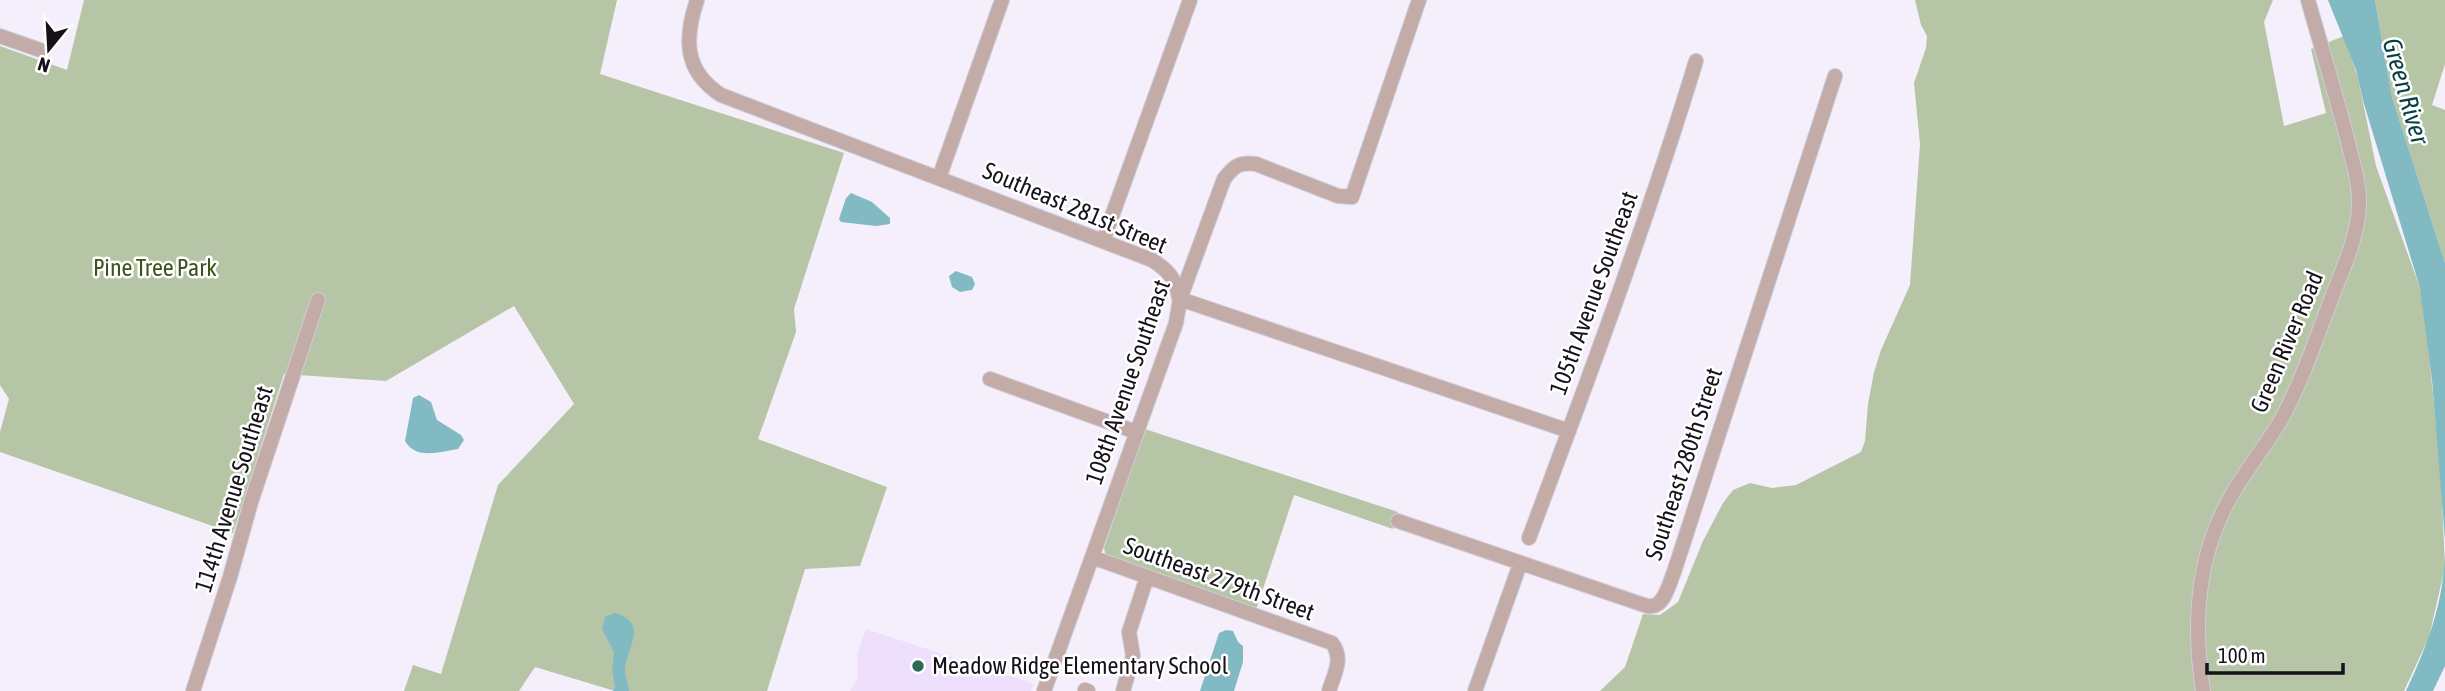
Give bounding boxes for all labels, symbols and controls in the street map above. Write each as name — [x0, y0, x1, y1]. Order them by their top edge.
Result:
north arrow — [14, 14, 84, 84]
water label: Green River — [2377, 35, 2436, 149]
text: N — [35, 53, 52, 77]
street label: Southeast 281st Street — [979, 157, 1171, 259]
street label: 105th Avenue Southeast — [1544, 187, 1643, 398]
park label: Pine Tree Park — [93, 254, 217, 281]
street label: Green River Road — [2245, 267, 2328, 416]
street label: 108th Avenue Southeast — [1080, 276, 1175, 488]
street label: Southeast 280th Street — [1640, 364, 1727, 563]
street label: 114th Avenue Southeast — [189, 382, 278, 595]
street label: Southeast 279th Street — [1120, 532, 1318, 626]
scale bar — [2207, 632, 2344, 676]
text: 100 m — [2218, 643, 2266, 667]
place label: Meadow Ridge Elementary School — [932, 652, 1229, 679]
marker: Meadow Ridge Elementary School — [910, 658, 926, 674]

